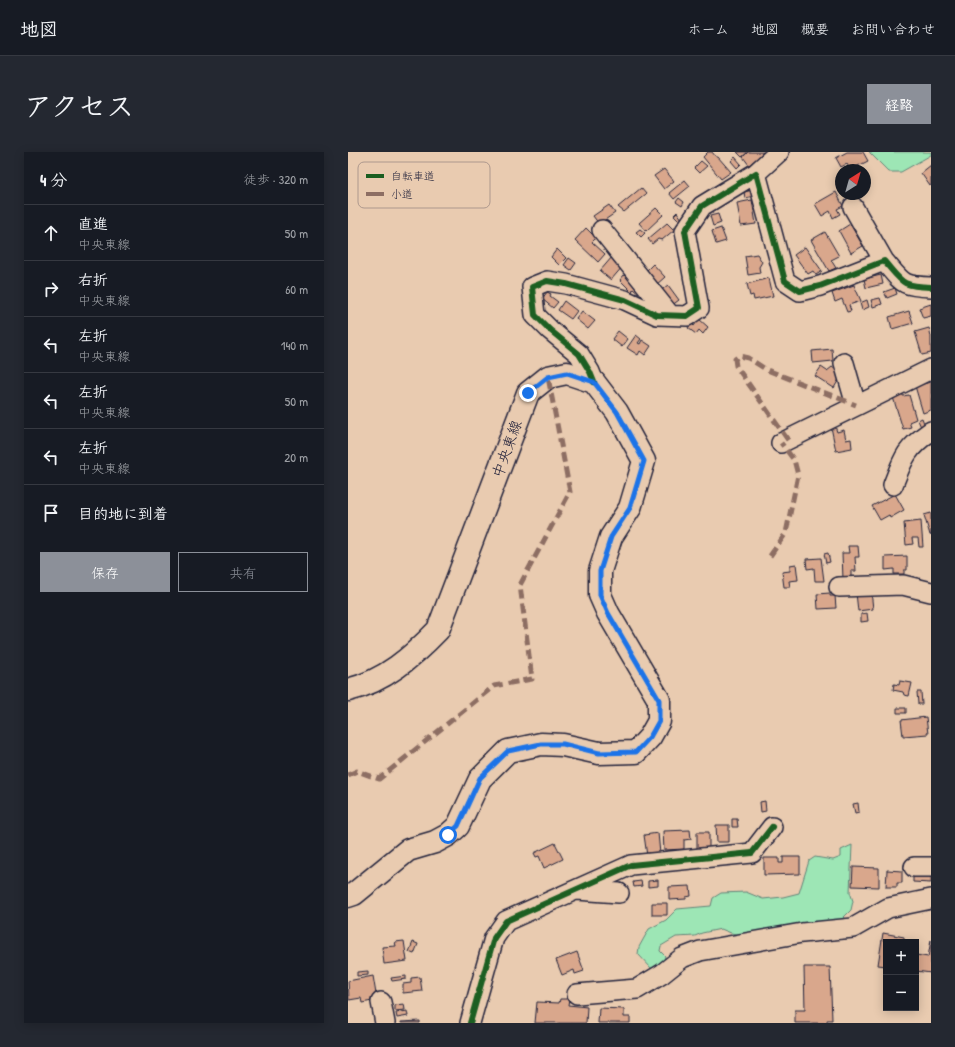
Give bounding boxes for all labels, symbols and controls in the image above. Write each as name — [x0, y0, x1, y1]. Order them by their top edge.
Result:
text: 地図 — [20, 16, 58, 42]
text: ホーム — [688, 19, 729, 38]
text: 地図 — [751, 19, 779, 38]
text: 概要 — [801, 19, 829, 38]
text: お問い合わせ — [851, 19, 935, 38]
button: 経路 — [867, 84, 931, 124]
text: アクセス — [24, 87, 134, 125]
legend — [358, 162, 490, 208]
north arrow — [835, 164, 871, 200]
text: 4 分 — [40, 168, 67, 191]
text: 自転車道 — [391, 169, 435, 183]
text: 徒歩 · 320 m — [244, 170, 308, 188]
text: 小道 — [391, 187, 413, 201]
text: 直進 — [78, 213, 108, 234]
icon: ahead — [40, 222, 62, 244]
text: 50 m — [285, 224, 308, 242]
text: 中央東線 — [78, 235, 130, 253]
text: 右折 — [78, 269, 108, 290]
icon: right — [40, 278, 62, 300]
text: 60 m — [285, 280, 308, 298]
text: 中央東線 — [78, 291, 130, 309]
text: 左折 — [78, 325, 108, 346]
icon: left — [40, 334, 62, 356]
text: 140 m — [281, 336, 308, 354]
text: 中央東線 — [78, 347, 130, 365]
text: 左折 — [78, 381, 108, 402]
route end — [519, 384, 537, 402]
icon: left — [40, 390, 62, 412]
text: 50 m — [285, 392, 308, 410]
text: 中央東線 — [78, 403, 130, 421]
street label: 中央東線 — [486, 417, 527, 481]
text: 左折 — [78, 437, 108, 458]
icon: left — [40, 446, 62, 468]
text: 20 m — [284, 448, 308, 466]
text: 中央東線 — [78, 459, 130, 477]
icon: arrive — [40, 502, 62, 524]
text: 目的地に到着 — [78, 503, 168, 524]
button: 保存 — [40, 552, 170, 592]
button: 共有 — [178, 552, 308, 592]
route start — [439, 826, 457, 844]
map controls — [883, 939, 919, 1011]
button: + — [883, 939, 919, 975]
button: − — [883, 975, 919, 1011]

